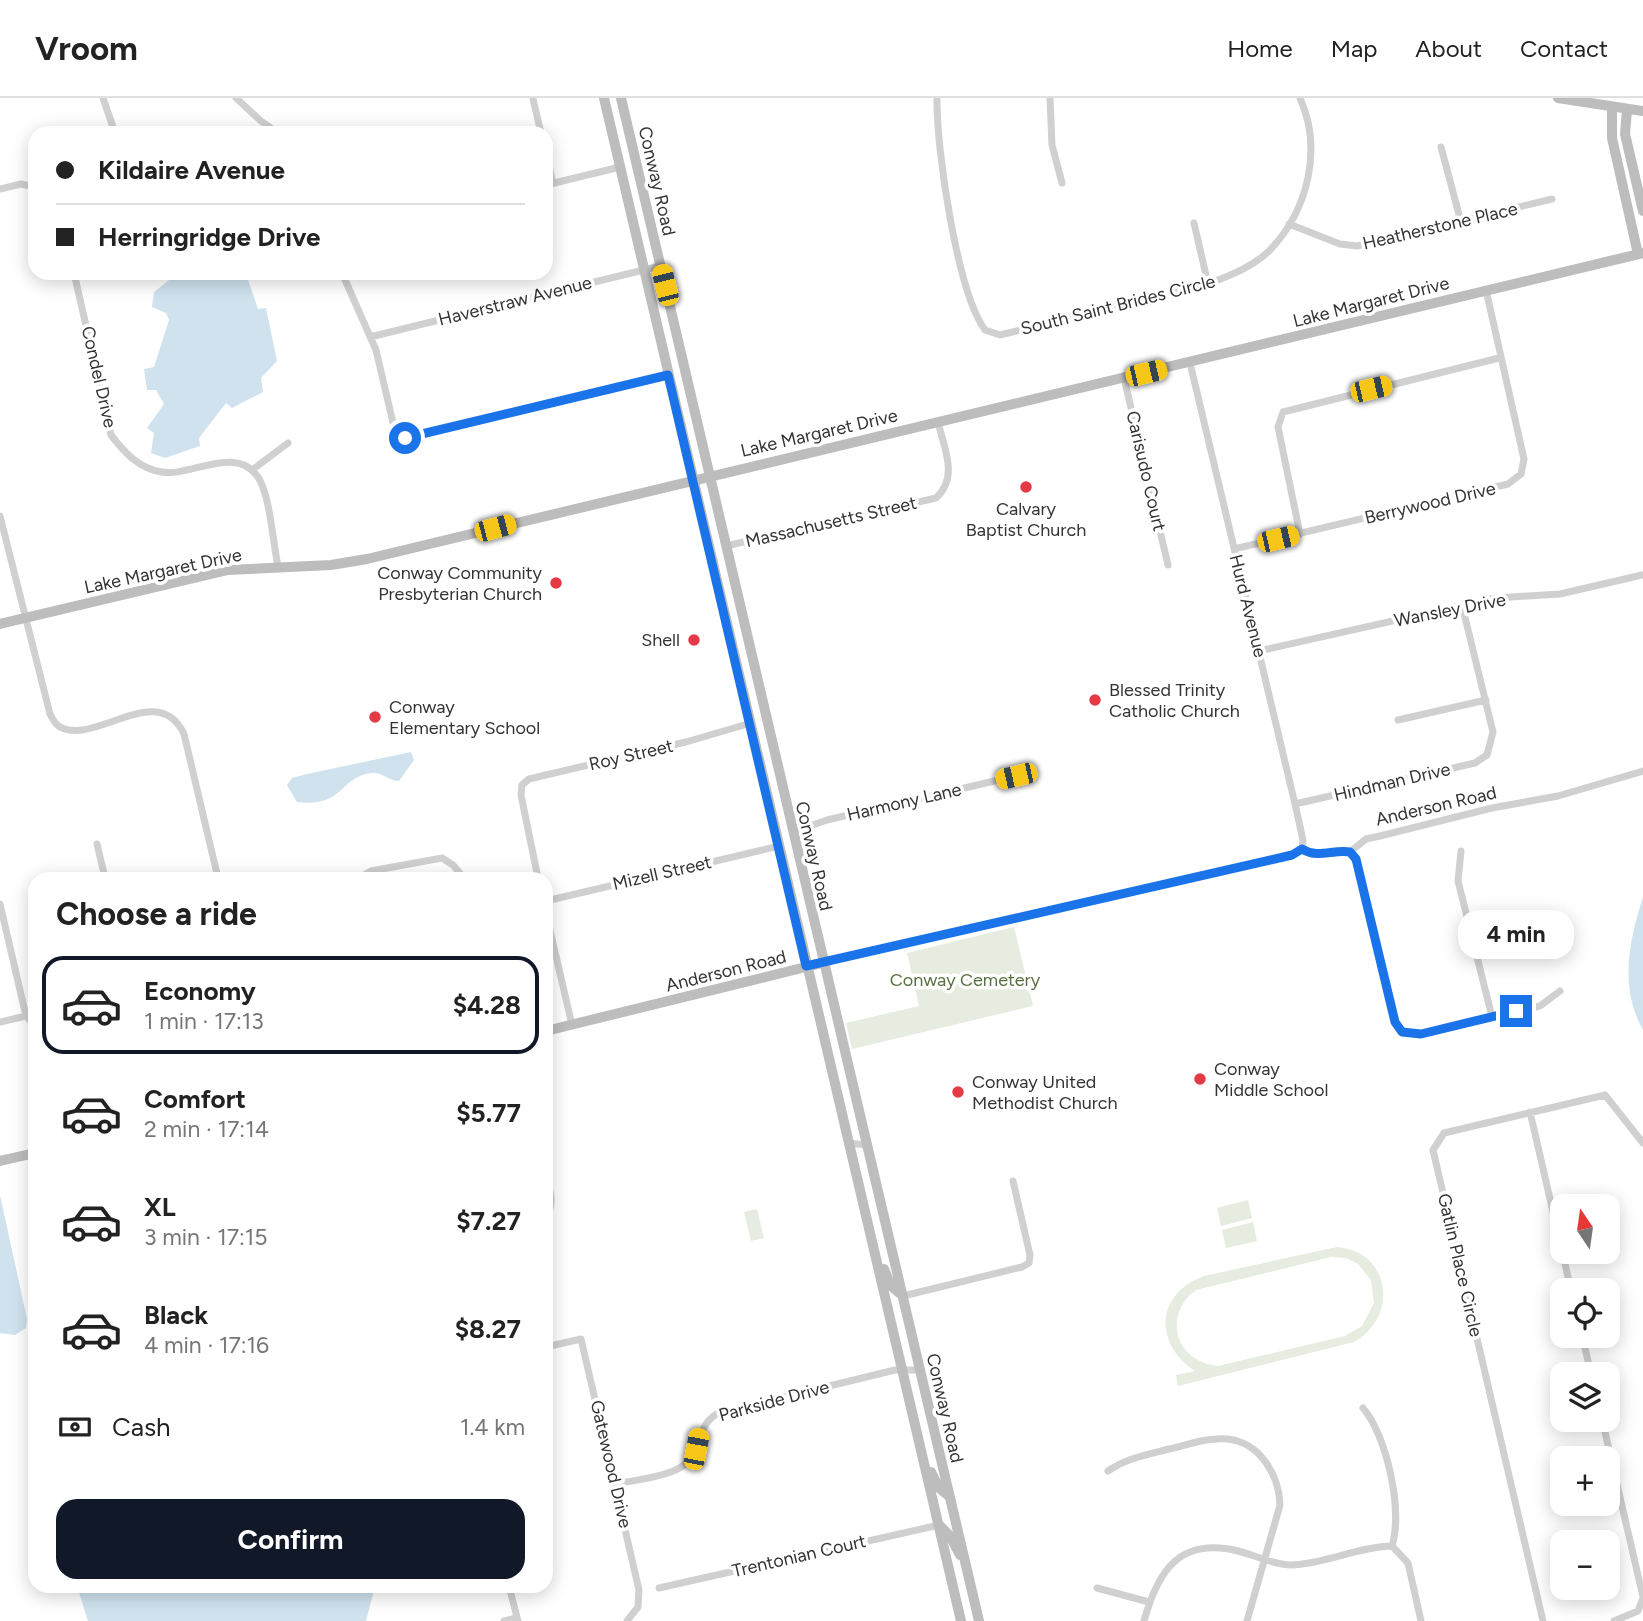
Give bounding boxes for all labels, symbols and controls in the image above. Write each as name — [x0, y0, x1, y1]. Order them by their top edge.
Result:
text: Vroom — [35, 29, 138, 68]
text: Home — [1227, 34, 1293, 63]
text: Map — [1331, 34, 1377, 63]
text: About — [1415, 34, 1482, 63]
text: Contact — [1520, 34, 1608, 63]
street label: Conway Road — [634, 124, 680, 238]
text: Kildaire Avenue — [98, 154, 285, 186]
street label: Heatherstone Place — [1360, 197, 1520, 255]
text: Herringridge Drive — [98, 221, 320, 253]
car — [650, 262, 681, 308]
street label: South Saint Brides Circle — [1018, 270, 1218, 340]
street label: Haverstraw Avenue — [436, 271, 594, 331]
street label: Lake Margaret Drive — [1291, 272, 1452, 332]
street label: Condel Drive — [77, 324, 121, 430]
car — [1124, 358, 1169, 388]
car — [1349, 374, 1394, 404]
street label: Lake Margaret Drive — [738, 404, 900, 462]
street label: Carisudo Court — [1121, 409, 1171, 533]
route start — [389, 422, 421, 454]
street label: Berrywood Drive — [1362, 477, 1498, 529]
marker: Calvary Baptist Church — [1018, 479, 1034, 495]
street label: Massachusetts Street — [743, 492, 919, 552]
place label: Calvary Baptist Church — [966, 498, 1086, 541]
car — [472, 512, 519, 544]
car — [1256, 524, 1301, 554]
street label: Lake Margaret Drive — [82, 544, 244, 598]
street label: Hurd Avenue — [1225, 552, 1271, 660]
place label: Conway Community Presbyterian Church — [377, 562, 543, 605]
marker: Conway Community Presbyterian Church — [548, 575, 564, 591]
street label: Wansley Drive — [1392, 588, 1508, 632]
place label: Shell — [641, 629, 680, 651]
marker: Shell — [686, 632, 702, 648]
place label: Blessed Trinity Catholic Church — [1109, 679, 1240, 722]
marker: Blessed Trinity Catholic Church — [1087, 692, 1103, 708]
place label: Conway Elementary School — [389, 696, 540, 739]
marker: Conway Elementary School — [367, 709, 383, 725]
street label: Roy Street — [587, 735, 675, 775]
street label: Hindman Drive — [1332, 758, 1453, 806]
car — [994, 761, 1039, 791]
street label: Harmony Lane — [845, 778, 964, 826]
street label: Anderson Road — [1373, 781, 1499, 831]
street label: Conway Road — [791, 799, 837, 913]
street label: Mizell Street — [610, 851, 714, 895]
text: Choose a ride — [56, 895, 257, 933]
callout: 4 min — [1458, 909, 1574, 958]
text: 4 min — [1486, 920, 1546, 948]
street label: Anderson Road — [663, 945, 789, 997]
park label: Conway Cemetery — [890, 969, 1041, 991]
icon: car — [60, 974, 123, 1037]
text: Economy — [144, 975, 256, 1007]
text: $4.28 — [453, 989, 521, 1021]
route end — [1500, 995, 1532, 1027]
text: 1 min · 17:13 — [144, 1007, 264, 1035]
place label: Conway Middle School — [1214, 1058, 1328, 1101]
place label: Conway United Methodist Church — [972, 1071, 1118, 1114]
marker: Conway Middle School — [1192, 1071, 1208, 1087]
icon: car — [60, 1082, 123, 1145]
text: Comfort — [144, 1083, 246, 1115]
marker: Conway United Methodist Church — [950, 1084, 966, 1100]
text: $5.77 — [456, 1097, 521, 1129]
text: 2 min · 17:14 — [144, 1115, 269, 1143]
icon: car — [60, 1190, 123, 1253]
text: XL — [144, 1191, 176, 1223]
street label: Gatlin Place Circle — [1433, 1191, 1487, 1339]
north arrow — [1550, 1194, 1620, 1264]
map controls — [1550, 1194, 1620, 1600]
text: $7.27 — [456, 1205, 521, 1237]
text: 3 min · 17:15 — [144, 1223, 268, 1251]
button: locate — [1550, 1278, 1620, 1348]
icon: car — [60, 1298, 123, 1361]
text: Black — [144, 1299, 208, 1331]
text: $8.27 — [455, 1313, 521, 1345]
text: 4 min · 17:16 — [144, 1331, 269, 1359]
street label: Conway Road — [922, 1351, 968, 1465]
button: layers — [1550, 1362, 1620, 1432]
street label: Parkside Drive — [716, 1376, 832, 1426]
street label: Gatewood Drive — [586, 1398, 636, 1530]
icon: cash — [56, 1408, 94, 1446]
text: Cash — [112, 1411, 171, 1443]
text: 1.4 km — [460, 1413, 525, 1441]
car — [682, 1426, 711, 1472]
button: + — [1550, 1446, 1620, 1516]
button: Confirm — [56, 1499, 525, 1579]
street label: Trentonian Court — [730, 1530, 868, 1582]
button: − — [1550, 1530, 1620, 1600]

